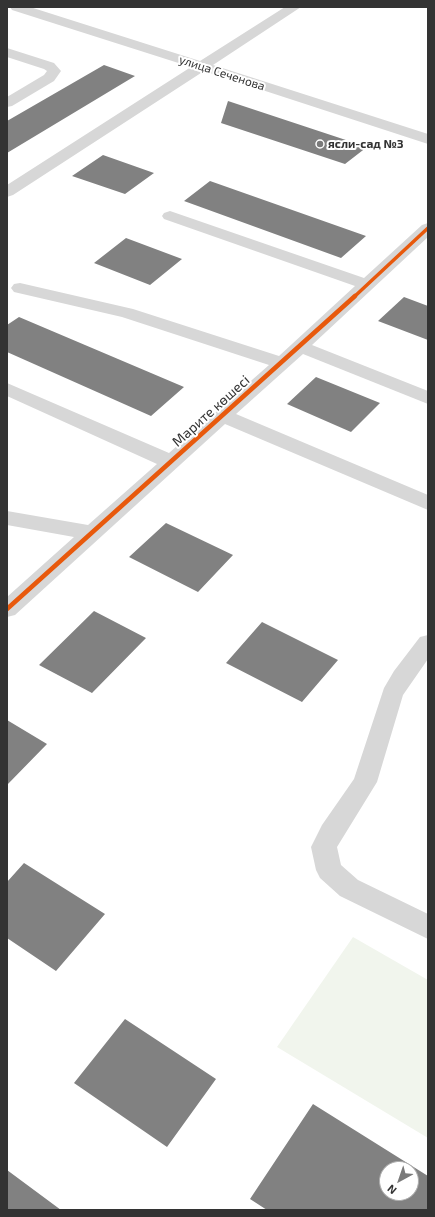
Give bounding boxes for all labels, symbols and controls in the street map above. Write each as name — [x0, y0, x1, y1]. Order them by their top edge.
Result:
street label: улица Сеченова — [177, 52, 267, 94]
place label: ясли-сад №3 — [328, 137, 404, 151]
marker: ясли-сад №3 — [315, 139, 325, 149]
street label: Марите көшесі — [169, 372, 253, 450]
north arrow — [379, 1161, 419, 1201]
text: N — [384, 1182, 399, 1197]

